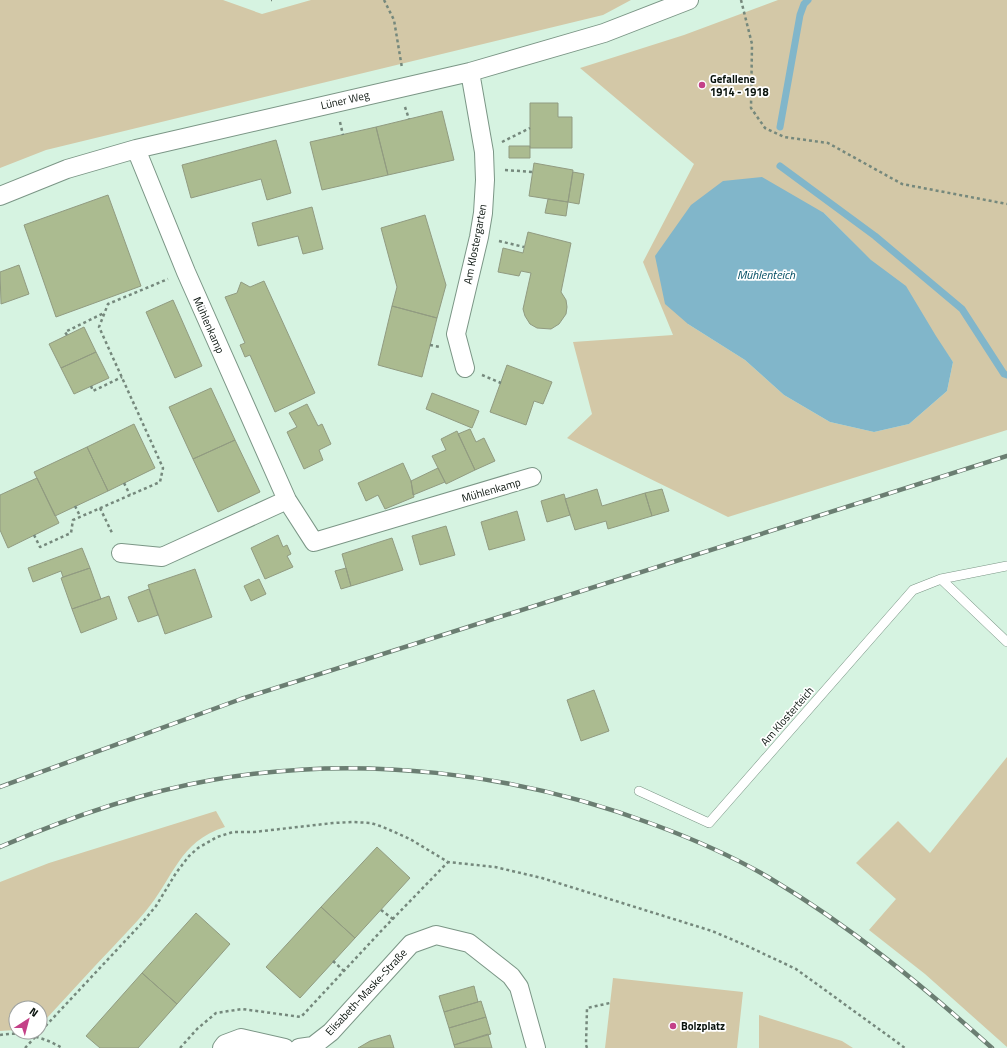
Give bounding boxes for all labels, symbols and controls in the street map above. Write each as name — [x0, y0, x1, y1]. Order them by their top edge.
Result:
place label: Gefallene 1914 - 1918 — [710, 71, 769, 100]
marker: Gefallene 1914 - 1918 — [697, 80, 707, 90]
street label: Lüner Weg — [319, 87, 371, 113]
street label: Am Klostergarten — [459, 202, 491, 285]
water label: Mühlenteich — [737, 265, 796, 284]
street label: Mühlenkamp — [189, 294, 229, 356]
street label: Mühlenkamp — [460, 474, 523, 506]
street label: Am Klosterteich — [757, 683, 817, 749]
street label: Elisabeth-Maske-Straße — [321, 945, 411, 1039]
north arrow — [8, 1000, 48, 1040]
text: N — [26, 1003, 42, 1021]
place label: Bolzplatz — [681, 1018, 725, 1034]
marker: Bolzplatz — [668, 1021, 678, 1031]

